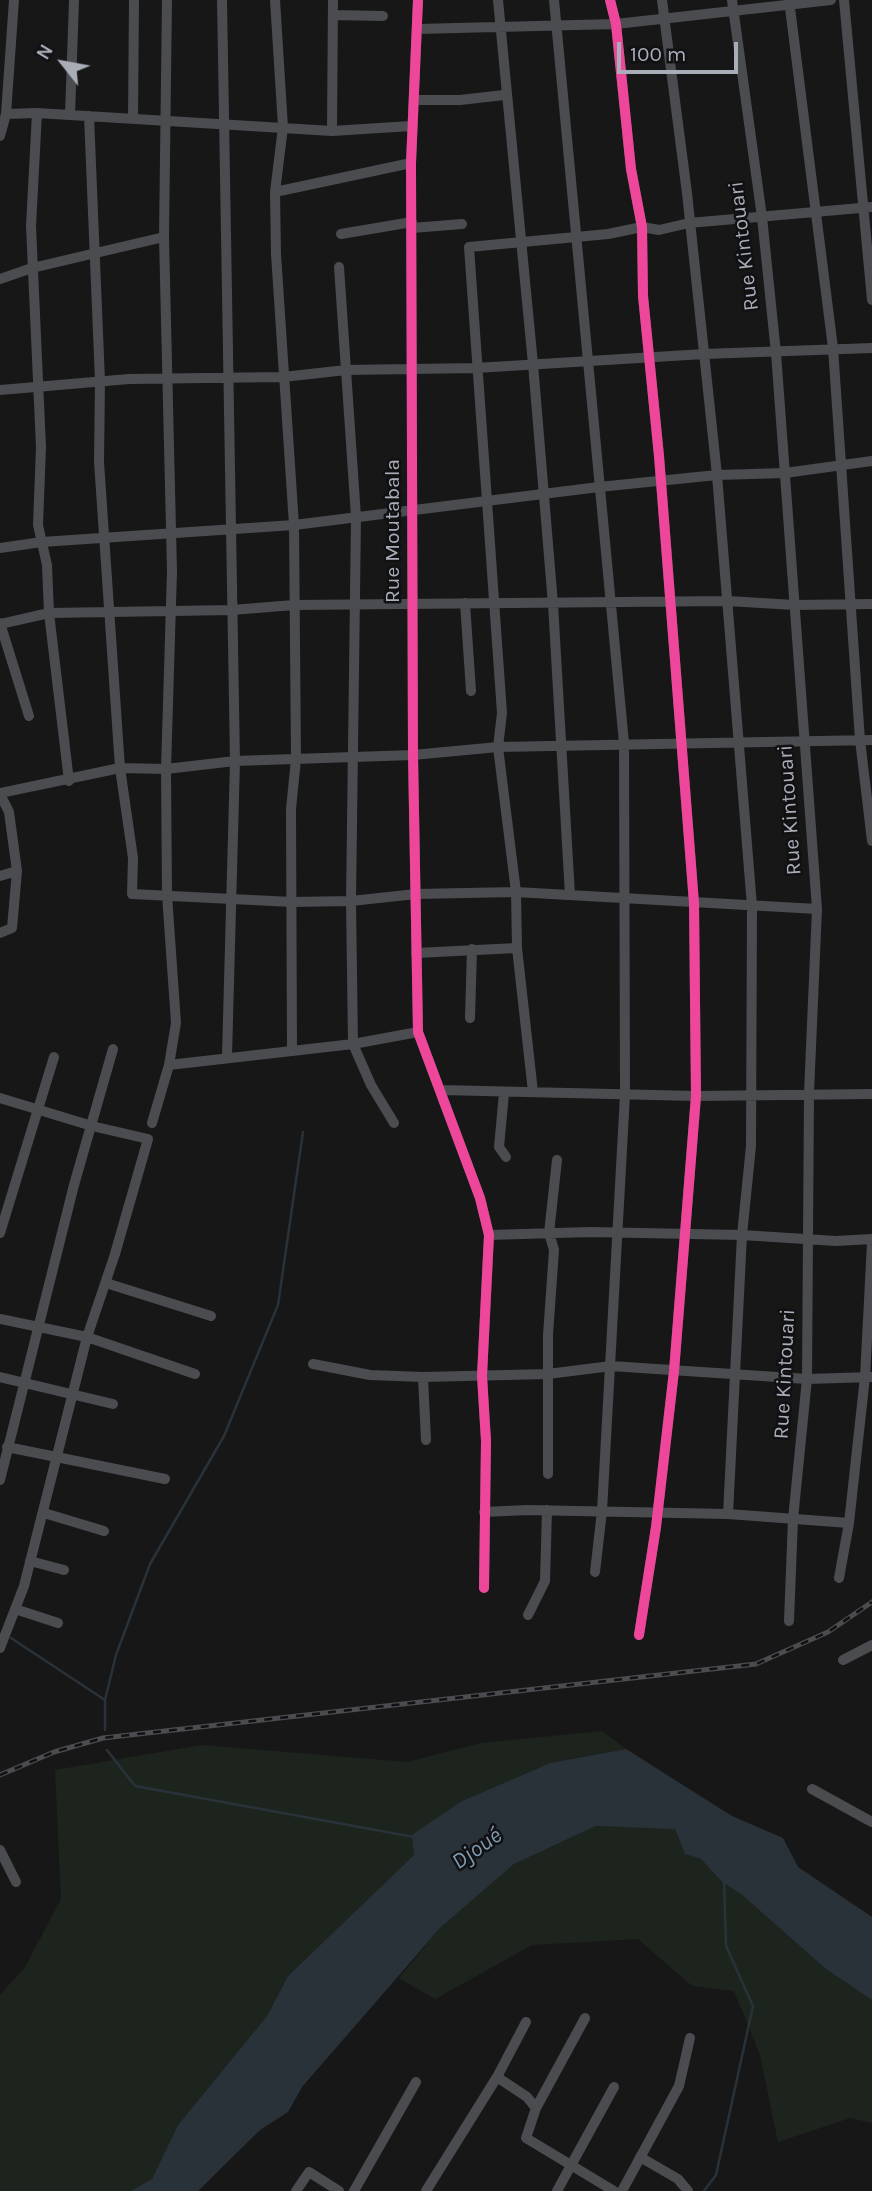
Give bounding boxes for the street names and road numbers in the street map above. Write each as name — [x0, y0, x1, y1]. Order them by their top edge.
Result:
street label: Rue Kintouari — [724, 180, 764, 312]
street label: Rue Moutabala — [380, 459, 406, 603]
street label: Rue Kintouari — [773, 744, 807, 876]
street label: Rue Kintouari — [769, 1308, 801, 1440]

